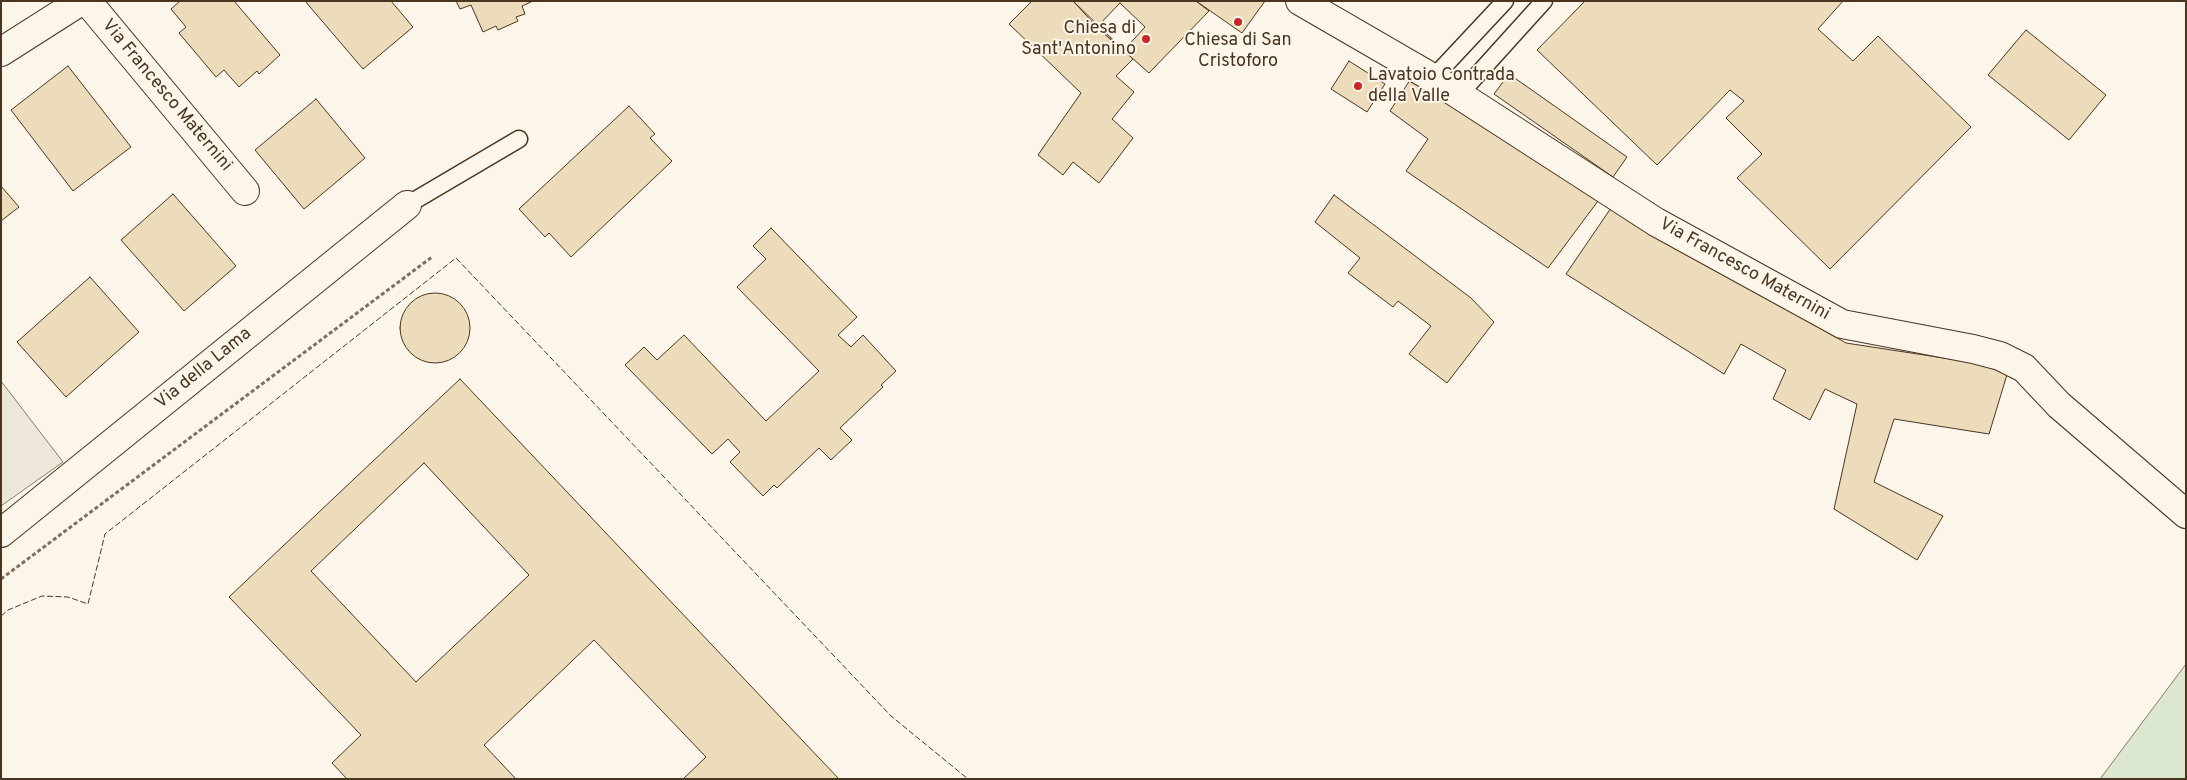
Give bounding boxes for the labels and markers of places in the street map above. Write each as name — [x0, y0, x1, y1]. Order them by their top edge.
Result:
marker: Chiesa di San Cristoforo — [1232, 16, 1244, 28]
place label: Chiesa di Sant'Antonino — [1021, 18, 1136, 60]
place label: Chiesa di San Cristoforo — [1184, 30, 1292, 72]
marker: Chiesa di Sant'Antonino — [1140, 33, 1152, 45]
place label: Lavatoio Contrada della Valle — [1368, 65, 1515, 108]
marker: Lavatoio Contrada della Valle — [1352, 80, 1364, 92]

